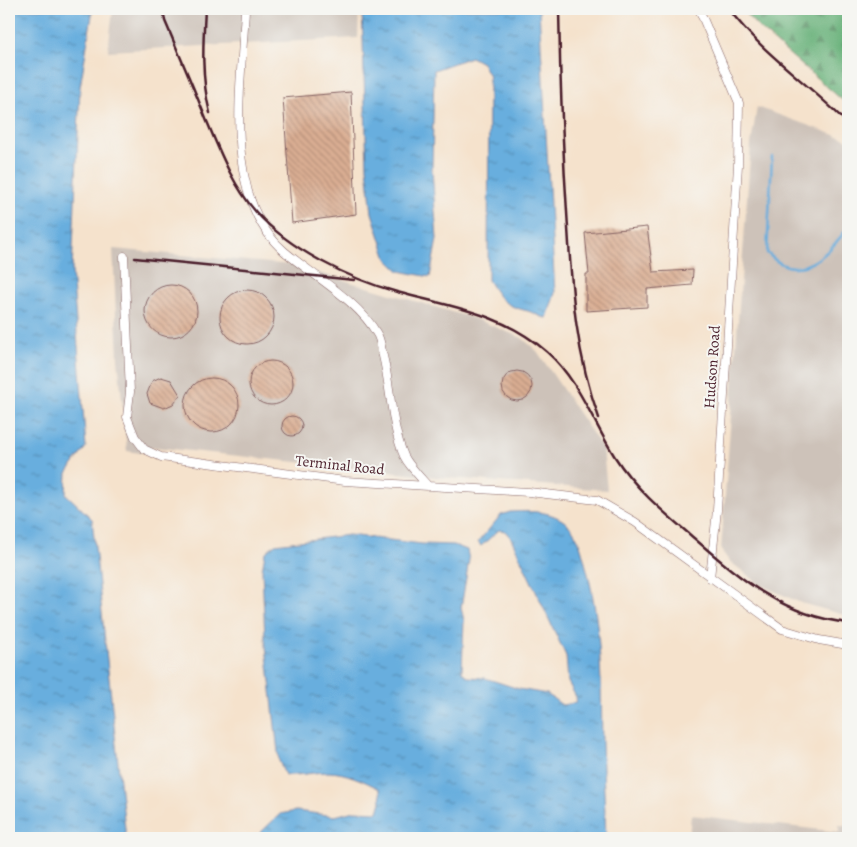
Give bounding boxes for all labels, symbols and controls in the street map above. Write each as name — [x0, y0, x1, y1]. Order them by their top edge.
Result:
street label: Hudson Road — [699, 324, 725, 409]
street label: Terminal Road — [294, 450, 387, 480]

